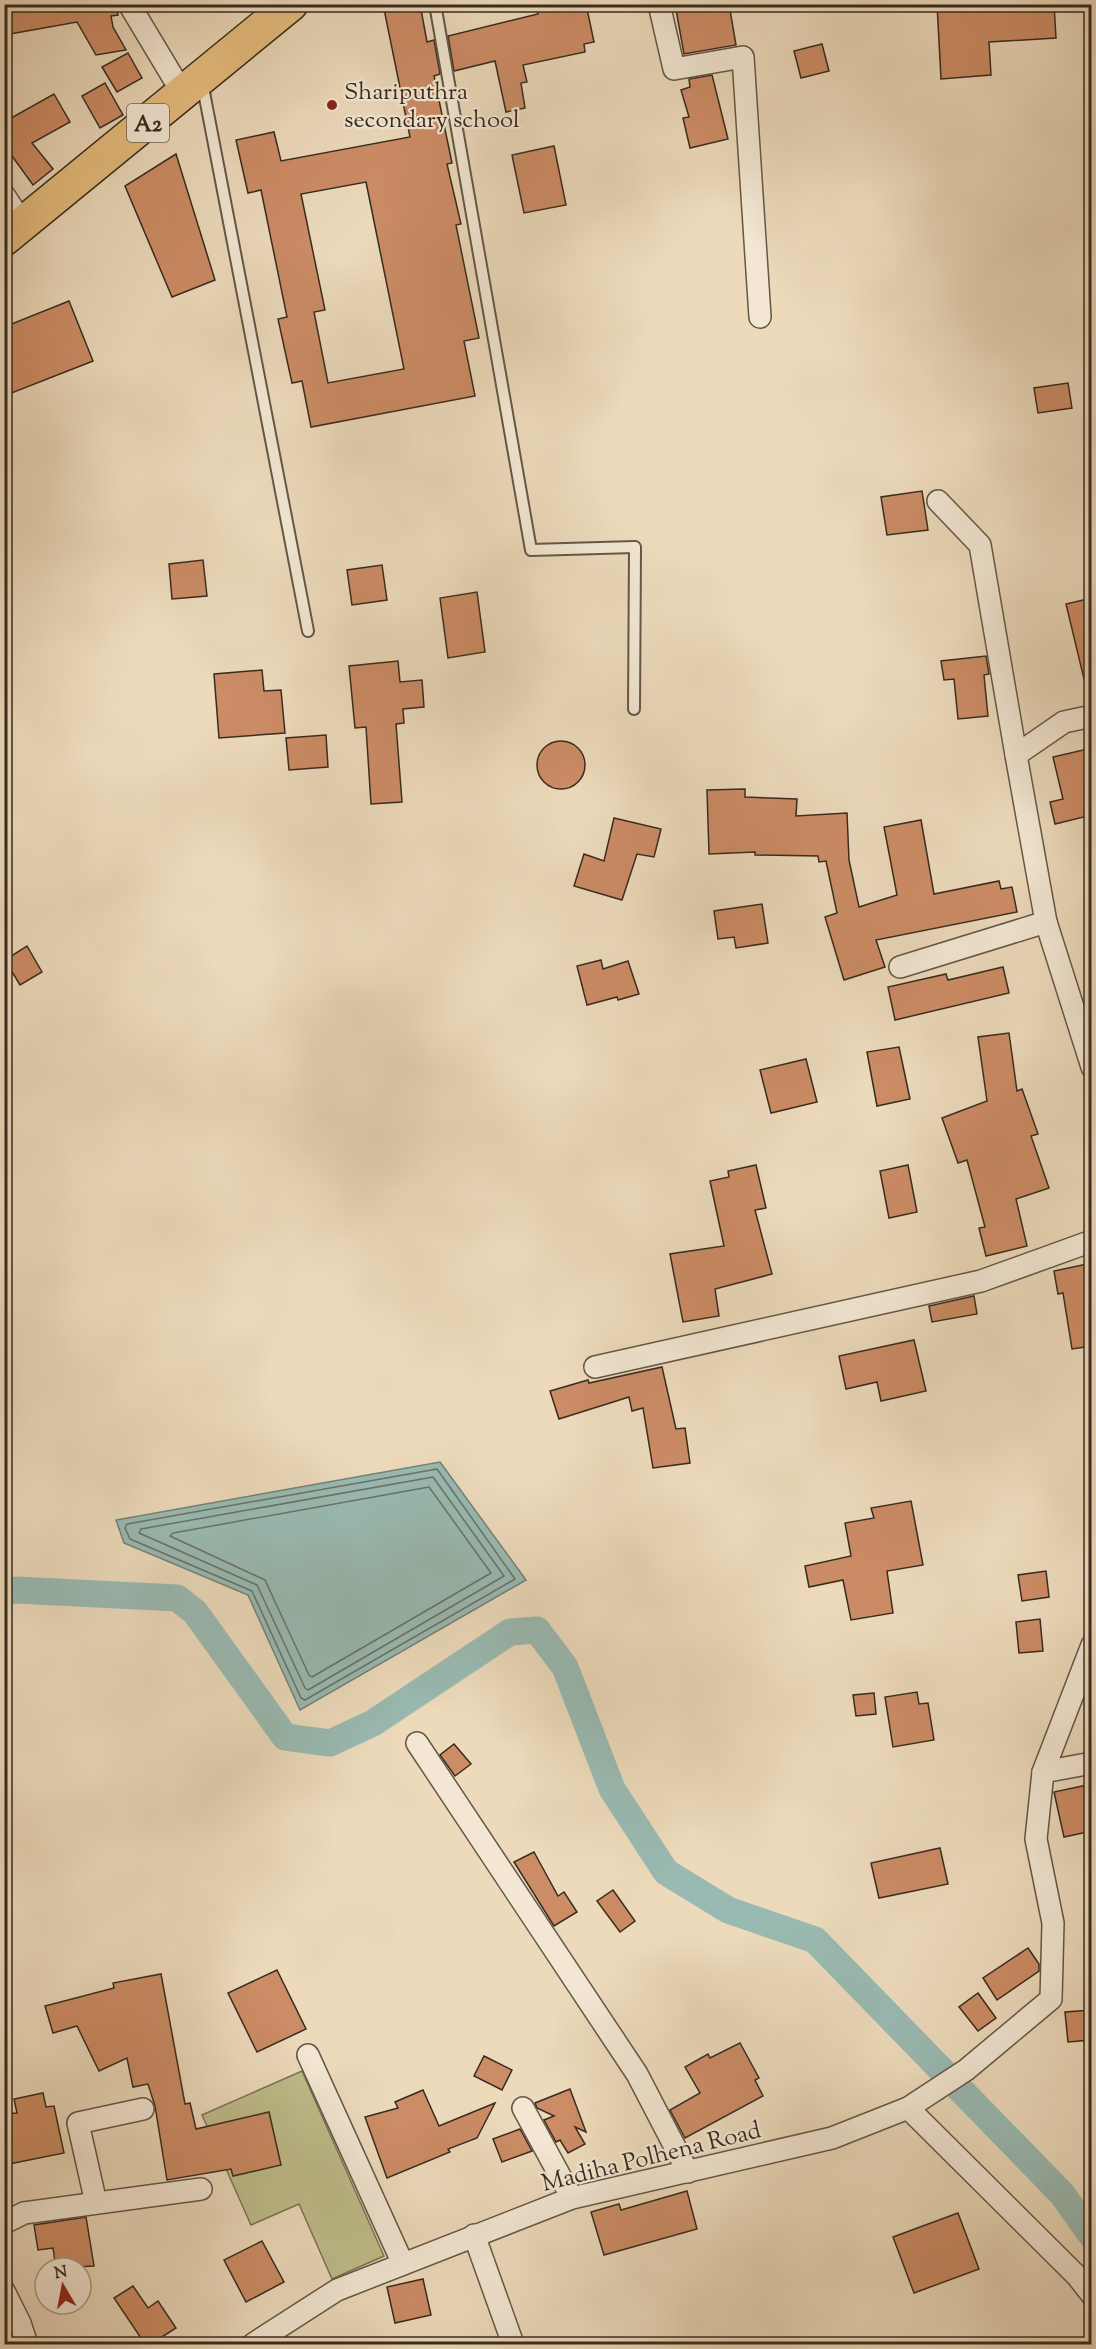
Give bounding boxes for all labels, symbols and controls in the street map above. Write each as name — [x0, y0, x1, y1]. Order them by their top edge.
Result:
place label: Shariputhra secondary school — [344, 76, 520, 138]
marker: Shariputhra secondary school — [325, 98, 339, 112]
road number: A2 — [127, 104, 169, 142]
street label: Madiha Polhena Road — [538, 2114, 765, 2202]
north arrow — [33, 2256, 93, 2316]
text: N — [53, 2261, 69, 2286]

